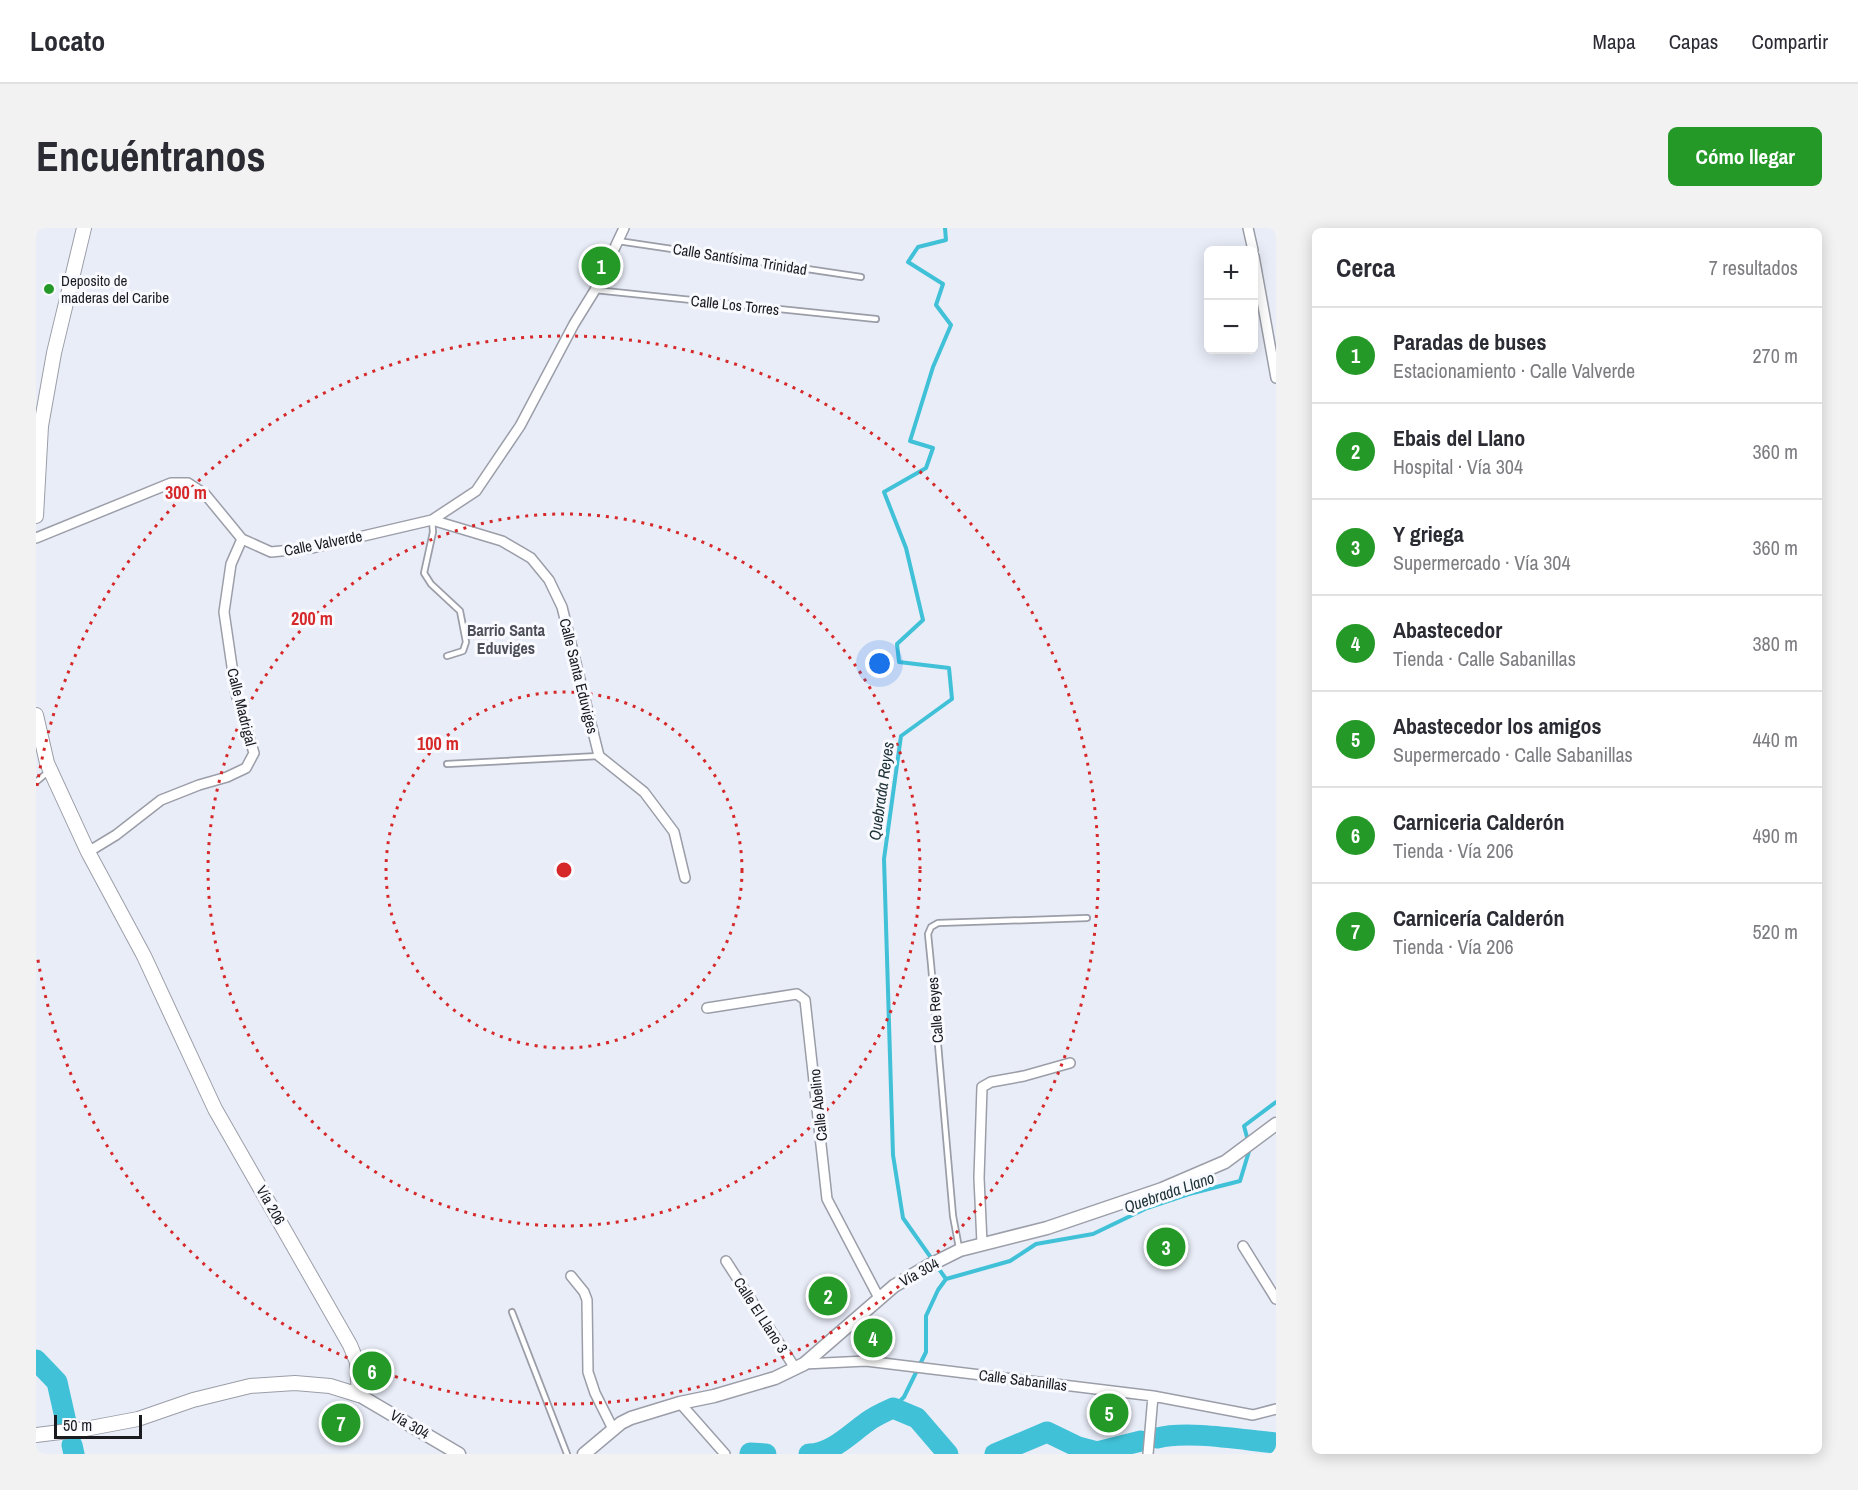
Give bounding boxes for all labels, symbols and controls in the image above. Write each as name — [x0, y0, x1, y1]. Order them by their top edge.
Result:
text: Locato — [30, 22, 105, 60]
text: Mapa — [1593, 27, 1636, 56]
text: Capas — [1669, 27, 1718, 56]
text: Compartir — [1751, 27, 1828, 56]
button: Cómo llegar — [1668, 127, 1822, 186]
text: Encuéntranos — [36, 128, 266, 184]
street label: Calle Santísima Trinidad — [671, 238, 809, 280]
pin: 1 — [582, 243, 620, 288]
map controls — [1204, 246, 1258, 354]
button: + — [1204, 246, 1258, 300]
text: Cerca — [1336, 250, 1395, 285]
text: 7 resultados — [1709, 254, 1798, 281]
place label: Deposito de maderas del Caribe — [61, 270, 169, 308]
marker: Deposito de maderas del Caribe — [42, 282, 56, 296]
street label: Calle Los Torres — [690, 290, 780, 320]
button: − — [1204, 300, 1258, 354]
text: Paradas de buses — [1393, 327, 1546, 357]
text: 1 — [1351, 342, 1360, 369]
text: 270 m — [1752, 342, 1798, 369]
text: Estacionamiento · Calle Valverde — [1393, 357, 1635, 384]
text: Ebais del Llano — [1393, 423, 1525, 453]
text: 2 — [1351, 438, 1360, 465]
text: 360 m — [1752, 438, 1798, 465]
text: Hospital · Vía 304 — [1393, 453, 1523, 480]
text: 300 m — [165, 480, 207, 505]
text: Y griega — [1393, 519, 1464, 549]
street label: Calle Valverde — [282, 525, 364, 561]
text: 3 — [1351, 534, 1360, 561]
text: 360 m — [1752, 534, 1798, 561]
text: Supermercado · Vía 304 — [1393, 549, 1571, 576]
text: 200 m — [291, 606, 333, 631]
text: Abastecedor — [1393, 615, 1502, 645]
street label: Calle Santa Eduviges — [555, 616, 603, 736]
district label: Barrio Santa Eduviges — [467, 619, 546, 659]
text: 4 — [1351, 630, 1360, 657]
text: 380 m — [1752, 630, 1798, 657]
text: Tienda · Calle Sabanillas — [1393, 645, 1576, 672]
your location — [865, 649, 894, 678]
street label: Calle Madrigal — [222, 666, 262, 748]
text: Abastecedor los amigos — [1393, 711, 1602, 741]
text: 5 — [1351, 726, 1360, 753]
text: 440 m — [1752, 726, 1798, 753]
text: 100 m — [417, 731, 459, 756]
water label: Quebrada Reyes — [863, 740, 899, 842]
text: Supermercado · Calle Sabanillas — [1393, 741, 1633, 768]
text: Carniceria Calderón — [1393, 807, 1564, 837]
text: 6 — [1351, 822, 1360, 849]
text: 490 m — [1752, 822, 1798, 849]
text: Tienda · Vía 206 — [1393, 837, 1514, 864]
centre of rings — [554, 860, 574, 880]
text: Carnicería Calderón — [1393, 903, 1564, 933]
text: 7 — [1351, 918, 1360, 945]
text: 520 m — [1752, 918, 1798, 945]
text: Tienda · Vía 206 — [1393, 933, 1514, 960]
street label: Calle Reyes — [922, 976, 948, 1044]
street label: Calle Abelino — [804, 1068, 832, 1142]
water label: Quebrada Llano — [1121, 1166, 1217, 1218]
street label: Vía 206 — [251, 1181, 291, 1229]
pin: 3 — [1146, 1224, 1186, 1270]
street label: Vía 304 — [895, 1253, 943, 1291]
street label: Calle El Llano 3 — [729, 1273, 793, 1357]
pin: 2 — [808, 1274, 848, 1318]
pin: 4 — [854, 1316, 892, 1360]
pin: 6 — [352, 1348, 392, 1394]
street label: Calle Sabanillas — [978, 1364, 1068, 1396]
pin: 5 — [1090, 1390, 1128, 1436]
pin: 7 — [322, 1400, 360, 1446]
street label: Vía 304 — [386, 1404, 434, 1444]
scale bar — [54, 1412, 142, 1440]
text: 50 m — [63, 1414, 92, 1436]

